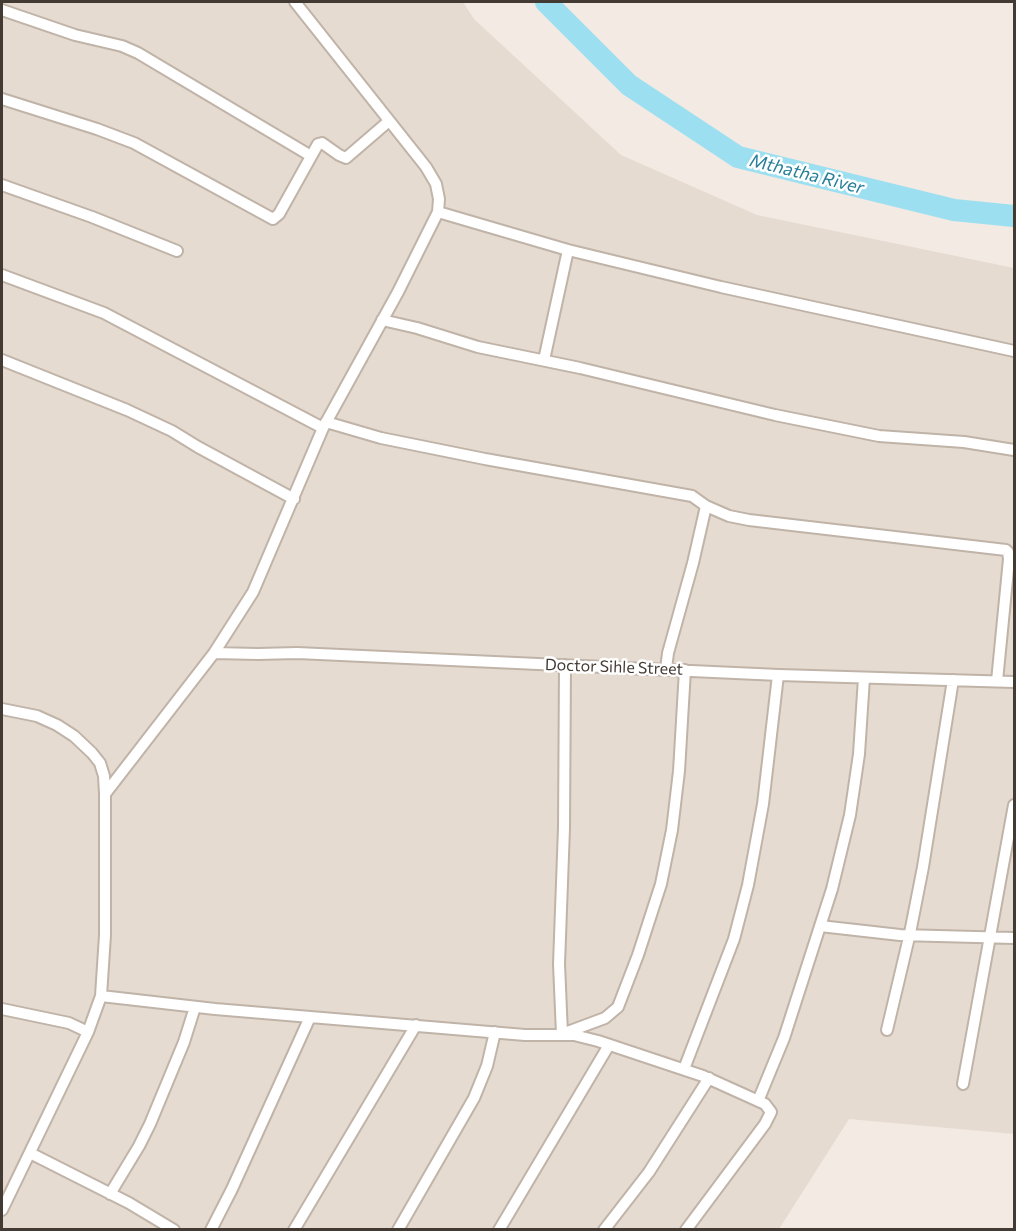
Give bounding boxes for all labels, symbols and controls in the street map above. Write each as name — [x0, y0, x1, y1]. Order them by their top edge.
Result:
water label: Mthatha River — [748, 149, 866, 199]
street label: Doctor Sihle Street — [545, 655, 683, 679]

